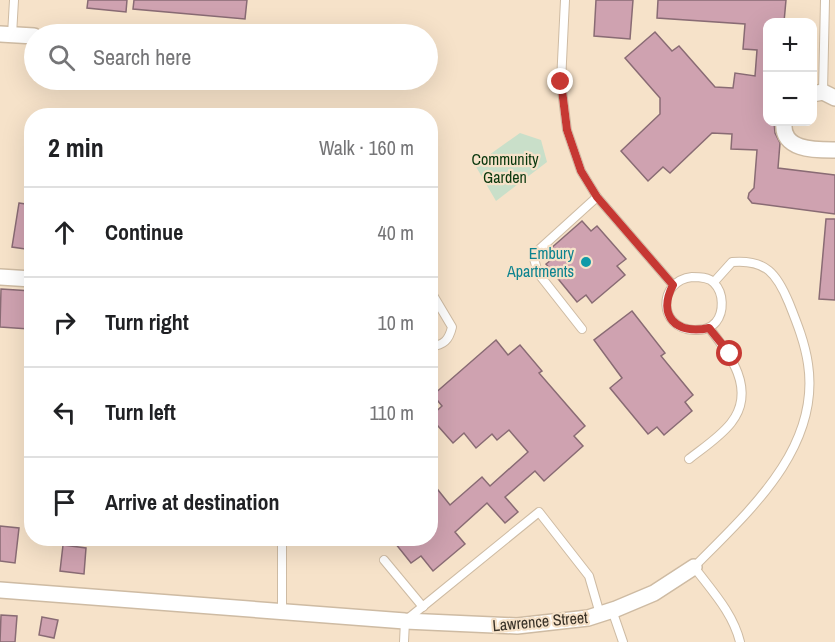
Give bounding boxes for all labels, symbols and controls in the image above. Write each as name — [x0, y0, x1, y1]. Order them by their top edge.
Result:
map controls — [763, 18, 817, 126]
button: + — [763, 18, 817, 72]
search box — [24, 24, 438, 90]
icon: search — [45, 41, 78, 74]
text: Search here — [93, 42, 191, 72]
route end — [547, 68, 573, 94]
button: − — [763, 72, 817, 126]
text: 2 min — [48, 130, 104, 165]
text: Walk · 160 m — [319, 134, 414, 161]
park label: Community Garden — [471, 148, 539, 188]
icon: ahead — [48, 216, 81, 249]
text: Continue — [105, 217, 183, 247]
text: 40 m — [378, 219, 414, 246]
place label: Embury Apartments — [506, 242, 574, 282]
marker: Embury Apartments — [579, 255, 593, 269]
icon: right — [48, 306, 81, 339]
text: Turn right — [105, 307, 189, 337]
text: 10 m — [378, 309, 414, 336]
route start — [716, 340, 742, 366]
icon: left — [48, 396, 81, 429]
text: Turn left — [105, 397, 176, 427]
text: 110 m — [370, 399, 414, 426]
icon: arrive — [48, 486, 81, 519]
text: Arrive at destination — [105, 487, 279, 517]
street label: Lawrence Street — [491, 606, 589, 636]

